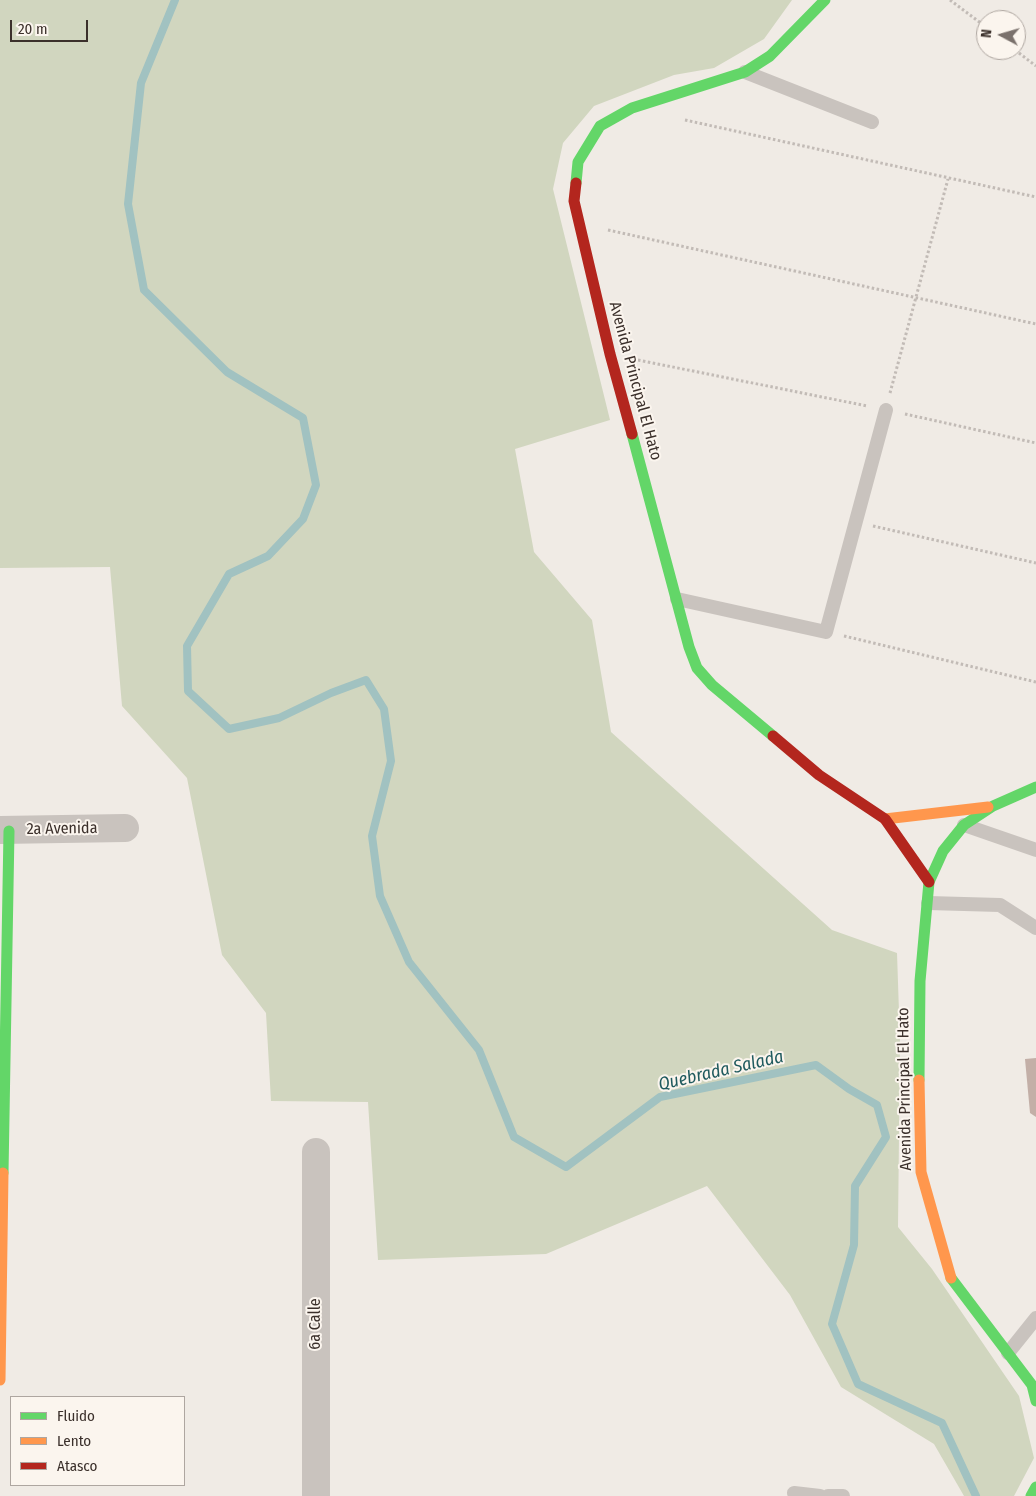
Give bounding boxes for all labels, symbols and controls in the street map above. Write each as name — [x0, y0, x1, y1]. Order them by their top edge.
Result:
scale bar — [12, 10, 90, 42]
north arrow — [976, 10, 1026, 60]
text: 20 m — [18, 20, 48, 38]
text: N — [978, 28, 995, 39]
street label: Avenida Principal El Hato — [605, 300, 665, 462]
street label: 2a Avenida — [26, 819, 98, 839]
street label: Avenida Principal El Hato — [894, 1007, 916, 1171]
water label: Quebrada Salada — [656, 1046, 786, 1096]
street label: 6a Calle — [306, 1298, 326, 1350]
legend — [10, 1396, 185, 1486]
text: Fluido — [57, 1407, 95, 1425]
text: Lento — [57, 1432, 91, 1450]
text: Atasco — [57, 1457, 97, 1475]

